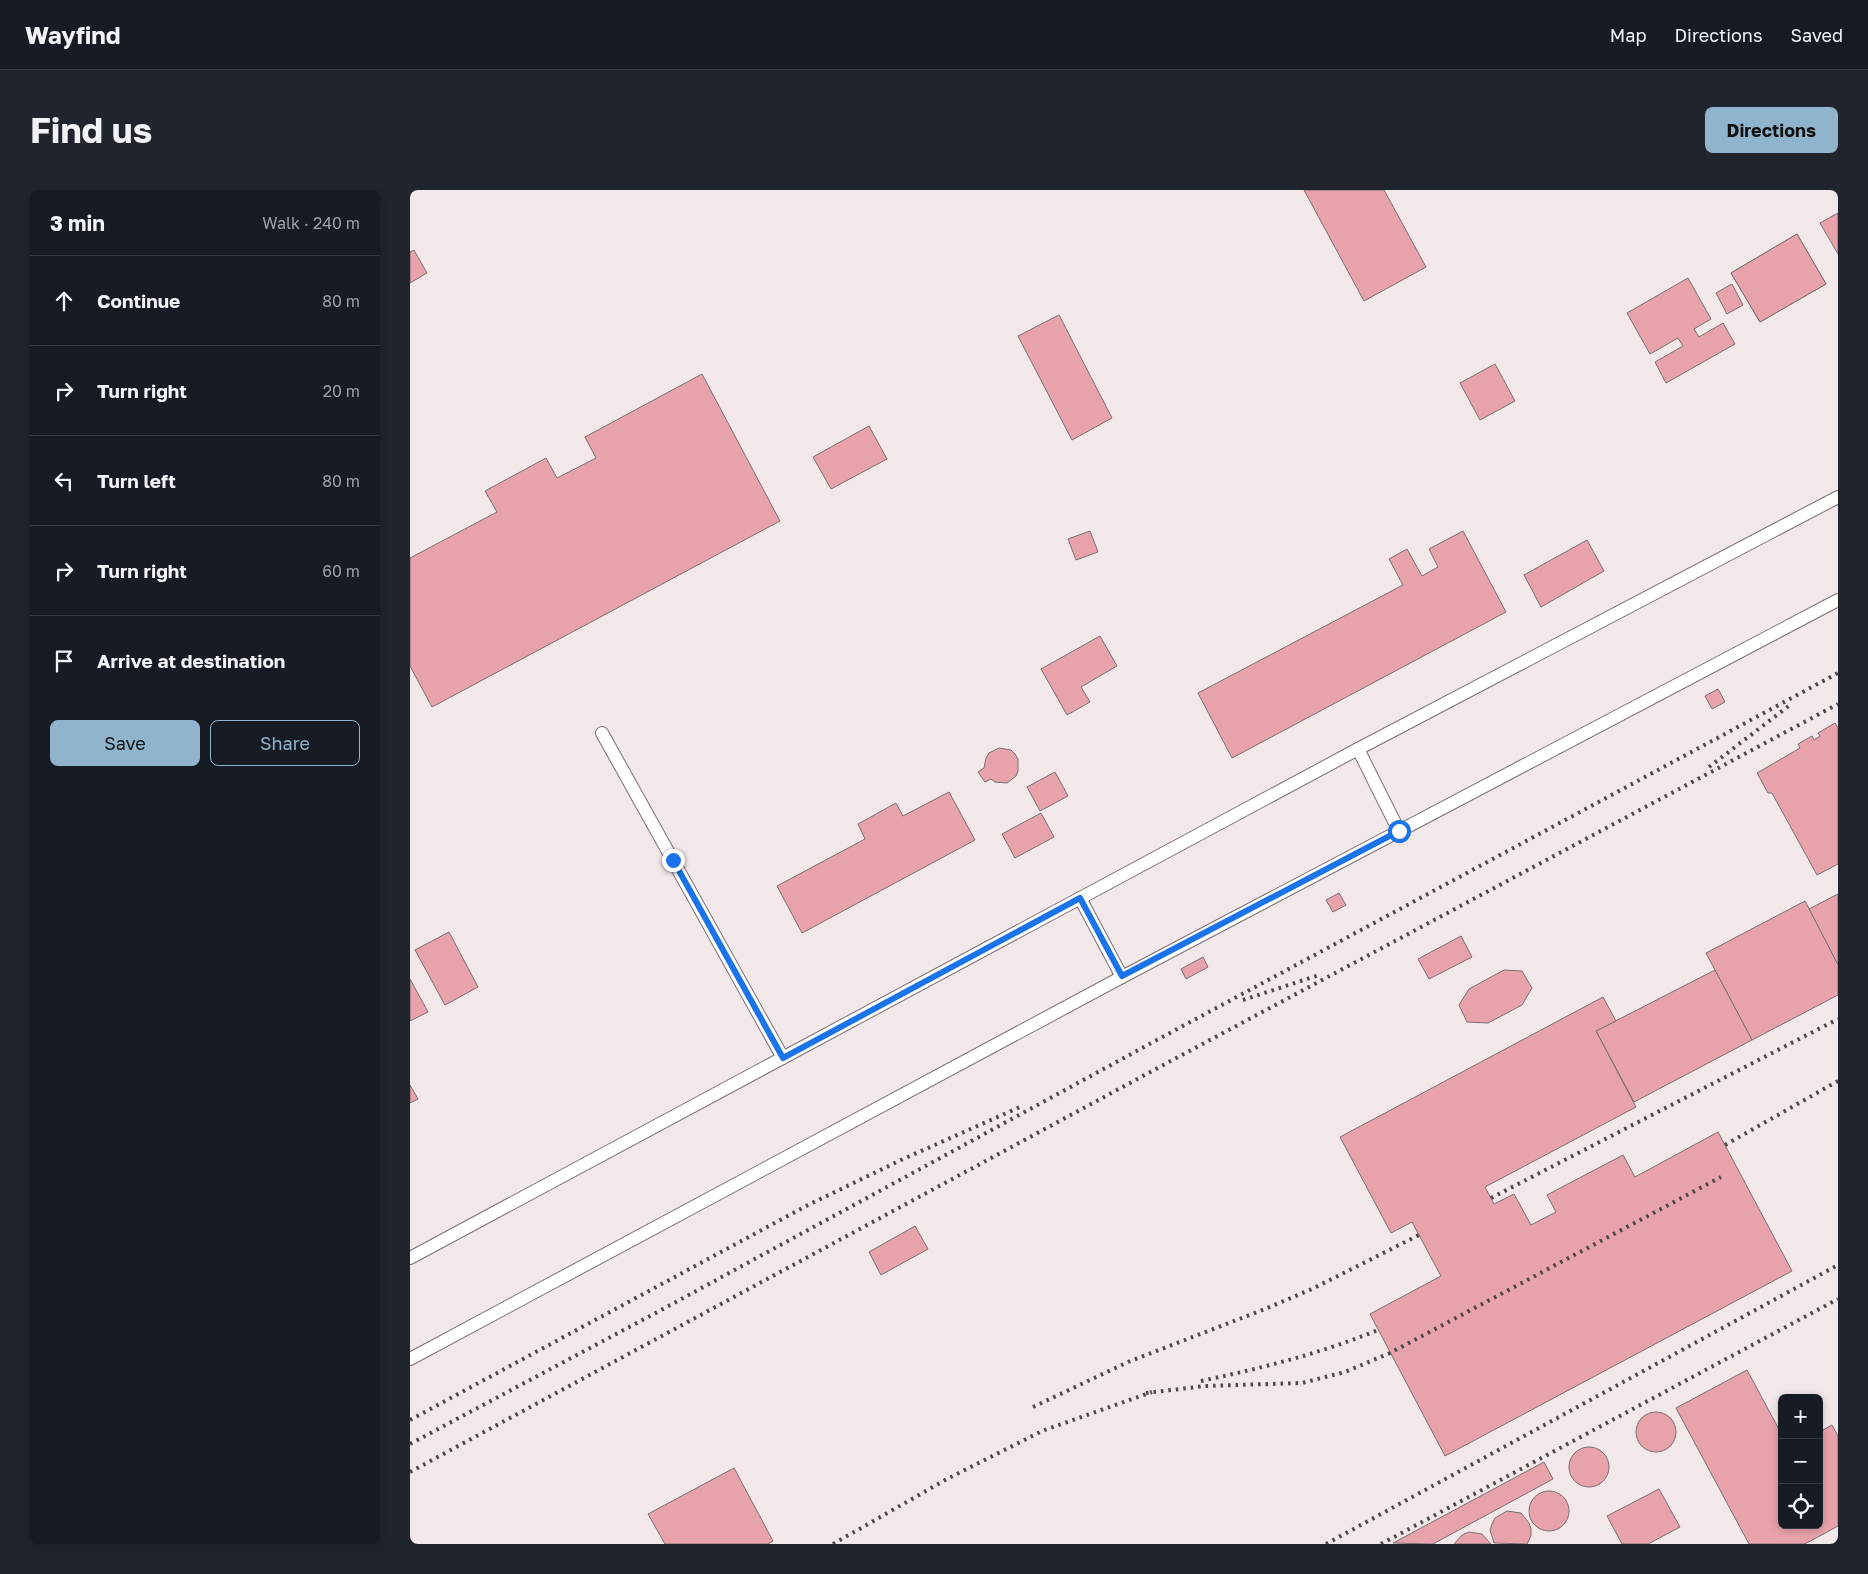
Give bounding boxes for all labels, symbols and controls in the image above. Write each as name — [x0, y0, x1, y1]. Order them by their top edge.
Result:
text: Wayfind — [25, 20, 121, 49]
text: Map — [1610, 24, 1646, 46]
text: Directions — [1674, 24, 1762, 46]
text: Saved — [1790, 24, 1843, 46]
button: Directions — [1705, 107, 1838, 153]
text: Find us — [30, 109, 152, 151]
text: 3 min — [50, 210, 105, 236]
text: Walk · 240 m — [262, 213, 360, 233]
icon: ahead — [50, 287, 78, 315]
text: Continue — [97, 289, 180, 312]
text: 80 m — [322, 291, 360, 311]
icon: right — [50, 377, 78, 405]
text: Turn right — [97, 379, 187, 402]
text: 20 m — [323, 381, 360, 401]
icon: left — [50, 467, 78, 495]
text: Turn left — [97, 469, 176, 492]
text: 80 m — [322, 471, 360, 491]
icon: right — [50, 557, 78, 585]
text: Turn right — [97, 559, 187, 582]
text: 60 m — [322, 561, 360, 581]
icon: arrive — [50, 647, 78, 675]
text: Arrive at destination — [97, 649, 285, 672]
button: Save — [50, 720, 200, 766]
button: Share — [210, 720, 360, 766]
route start — [1388, 820, 1411, 843]
route end — [662, 849, 685, 872]
map controls — [1778, 1394, 1823, 1529]
button: + — [1778, 1394, 1823, 1439]
button: − — [1778, 1439, 1823, 1484]
button: locate — [1778, 1484, 1823, 1529]

